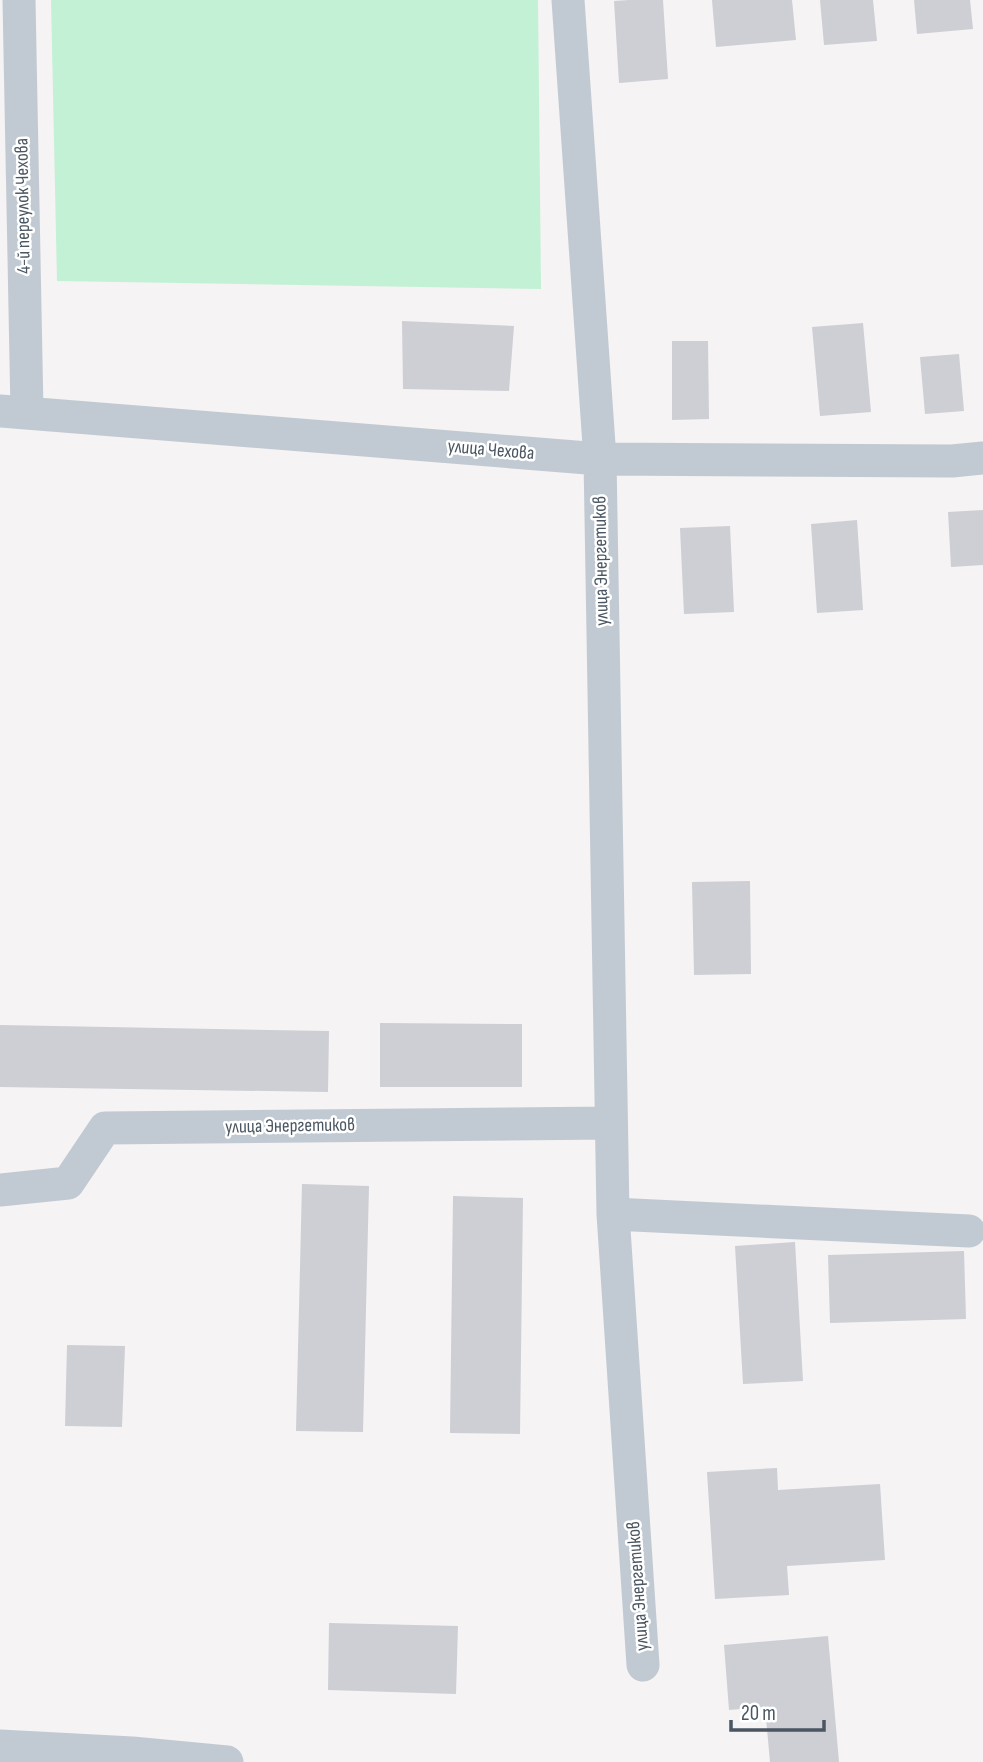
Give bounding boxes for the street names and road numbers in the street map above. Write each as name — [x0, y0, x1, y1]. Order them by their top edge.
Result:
street label: 4-й переулок Чехова — [10, 138, 36, 274]
street label: улица Чехова — [447, 435, 535, 465]
street label: улица Энергетиков — [588, 496, 614, 626]
street label: улица Энергетиков — [225, 1113, 355, 1139]
street label: улица Энергетиков — [622, 1520, 654, 1652]

